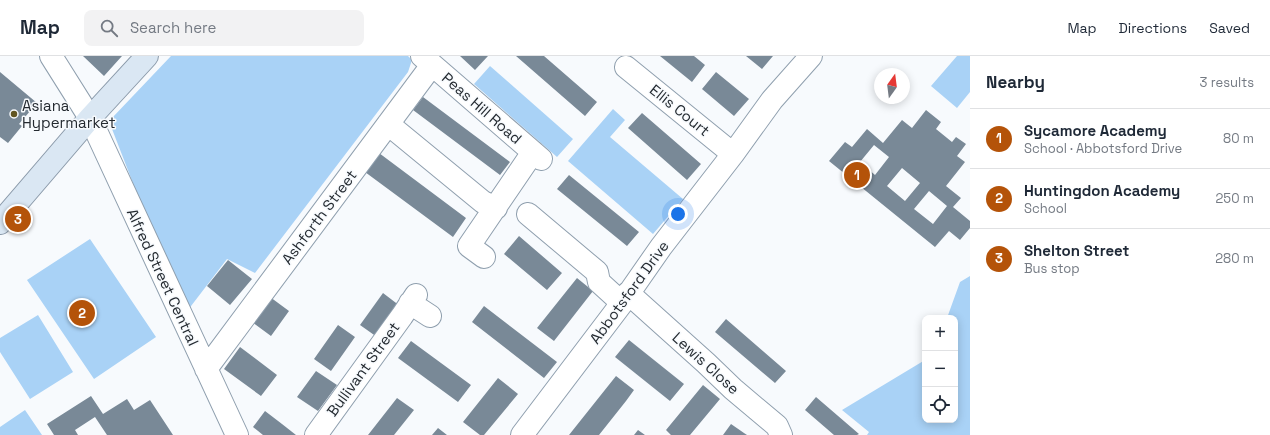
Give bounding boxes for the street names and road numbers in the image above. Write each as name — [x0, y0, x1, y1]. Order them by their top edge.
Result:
street label: Peas Hill Road — [438, 68, 526, 148]
street label: Ellis Court — [646, 80, 714, 140]
street label: Ashforth Street — [277, 166, 361, 268]
street label: Alfred Street Central — [123, 205, 203, 349]
street label: Abbotsford Drive — [585, 237, 673, 347]
street label: Bullivant Street — [322, 318, 404, 420]
street label: Lewis Close — [669, 328, 744, 398]

